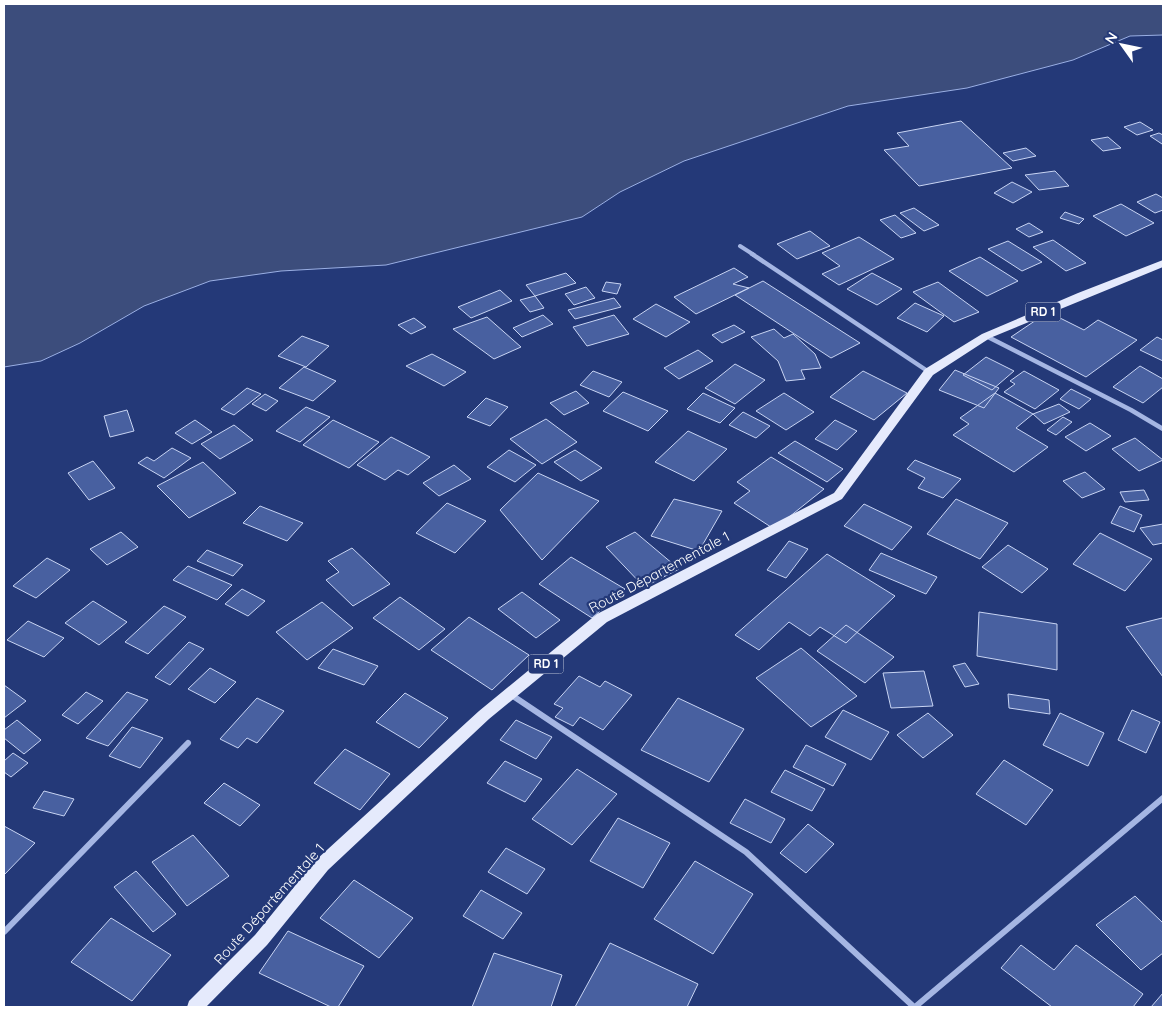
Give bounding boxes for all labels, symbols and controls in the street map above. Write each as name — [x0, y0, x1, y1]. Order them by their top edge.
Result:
north arrow — [1097, 20, 1147, 70]
text: N — [1101, 29, 1121, 47]
road number: RD 1 — [1026, 302, 1060, 322]
street label: Route Départementale 1 — [585, 527, 733, 617]
road number: RD 1 — [528, 654, 564, 674]
street label: Route Départementale 1 — [210, 840, 328, 968]

